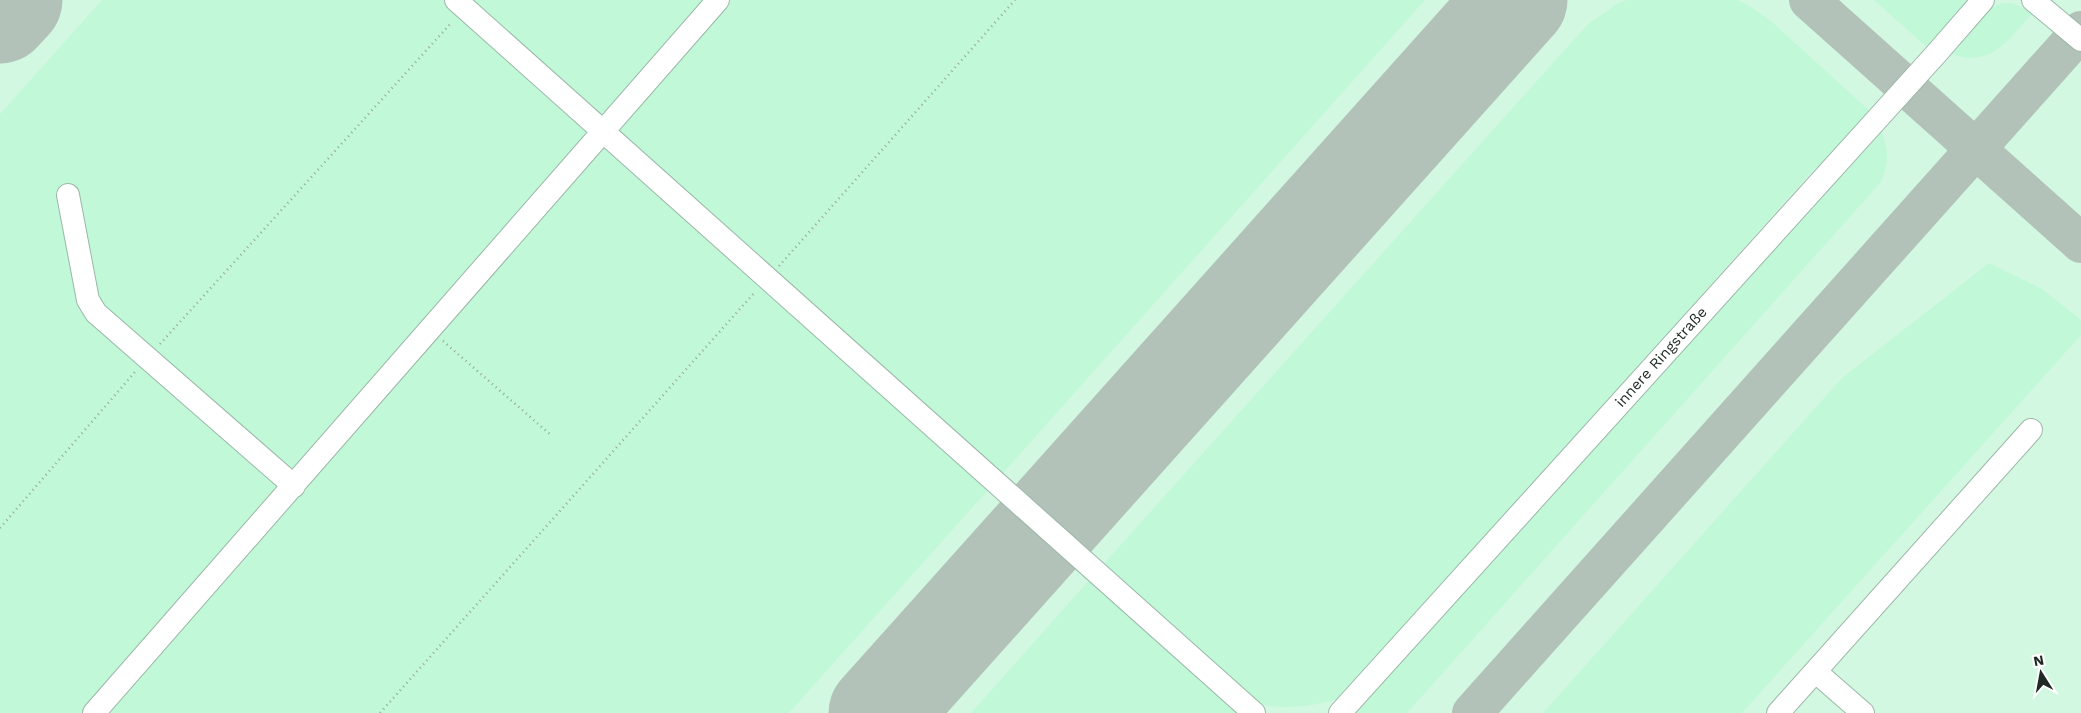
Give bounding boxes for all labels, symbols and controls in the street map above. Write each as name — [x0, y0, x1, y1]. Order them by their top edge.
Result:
street label: innere Ringstraße — [1611, 303, 1711, 411]
north arrow — [2016, 648, 2066, 698]
text: N — [2032, 651, 2045, 669]

